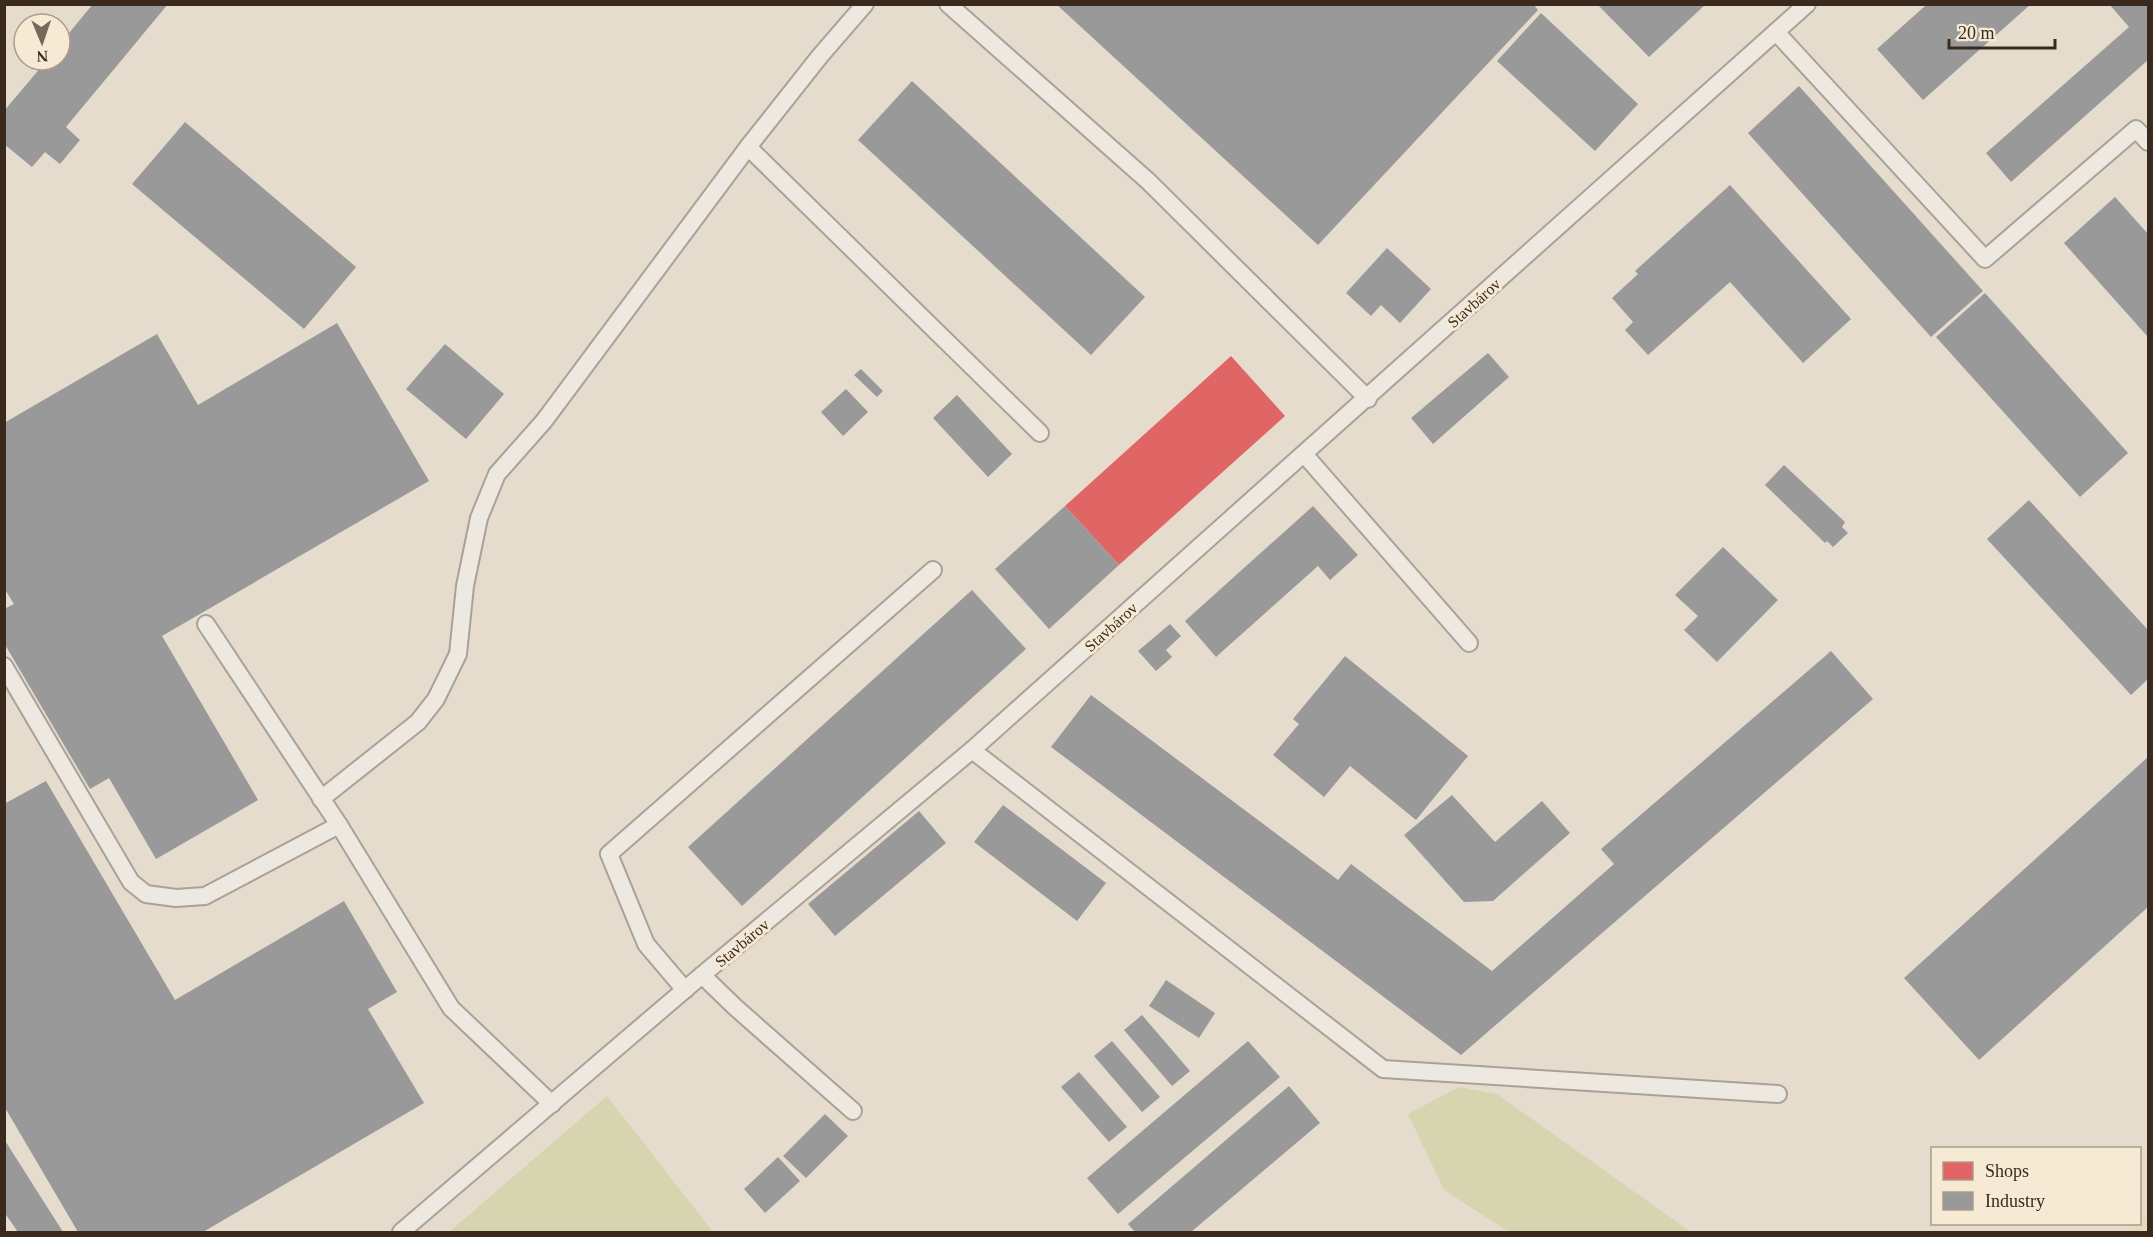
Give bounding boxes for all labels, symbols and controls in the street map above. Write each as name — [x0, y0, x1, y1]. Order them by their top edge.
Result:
north arrow — [12, 12, 72, 72]
scale bar — [1949, 12, 2056, 50]
text: 20 m — [1958, 23, 1995, 43]
text: N — [36, 48, 49, 65]
street label: Stavbárov — [1444, 275, 1504, 331]
street label: Stavbárov — [1081, 599, 1141, 655]
street label: Stavbárov — [712, 916, 772, 970]
legend — [1931, 1147, 2141, 1225]
text: Shops — [1985, 1161, 2029, 1181]
text: Industry — [1985, 1191, 2045, 1211]

